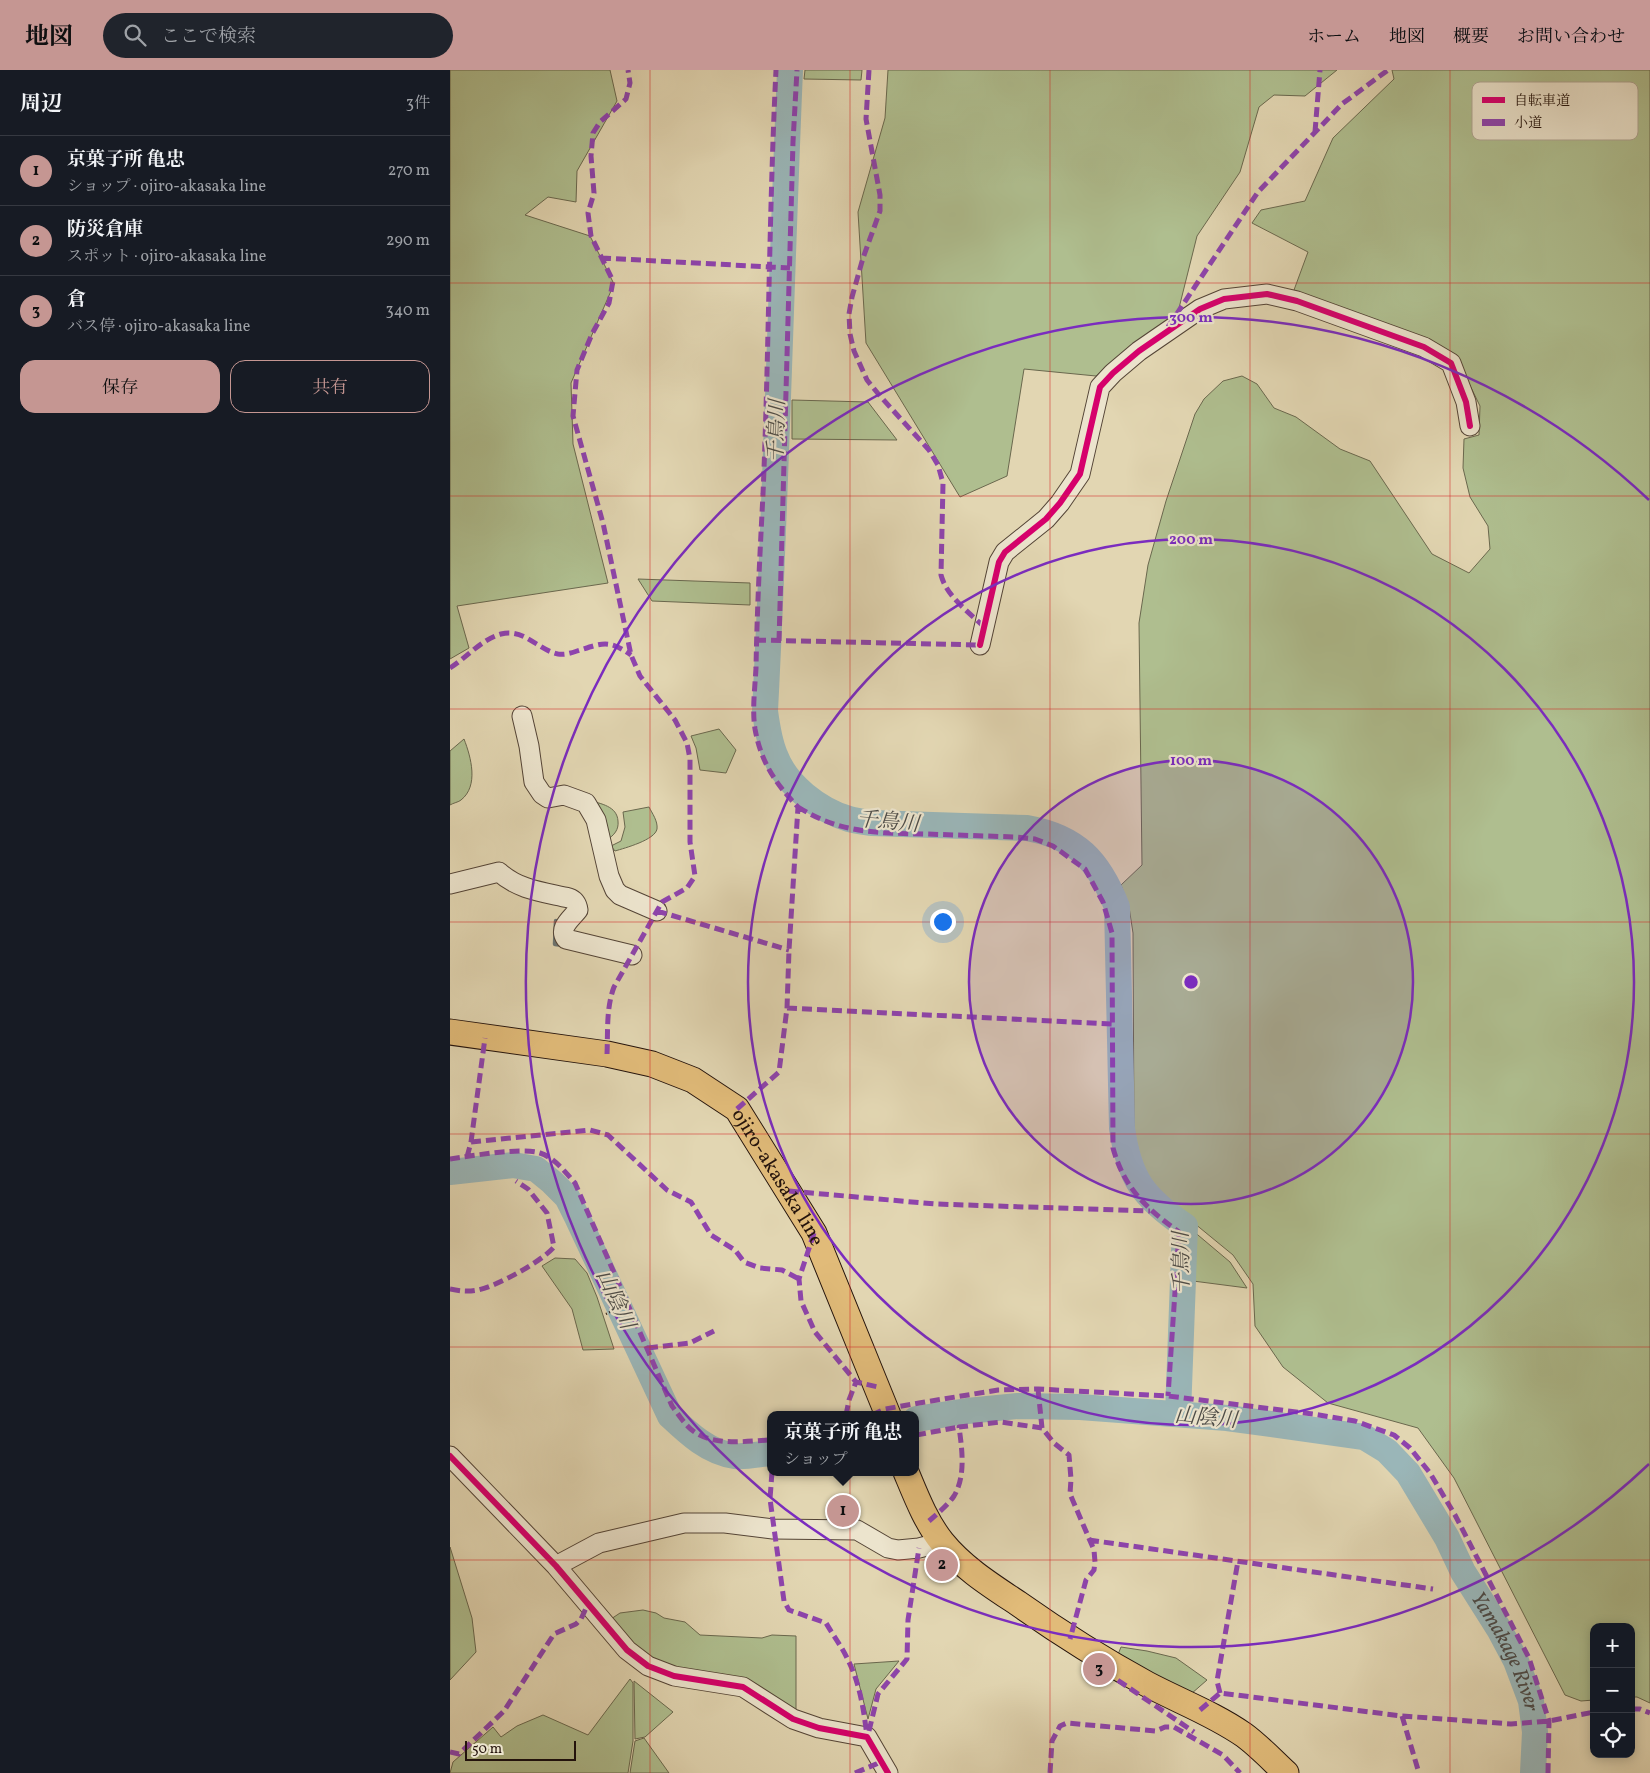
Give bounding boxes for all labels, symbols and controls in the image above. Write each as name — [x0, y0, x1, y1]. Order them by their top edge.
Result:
search box — [103, 13, 453, 58]
text: 地図 — [25, 21, 73, 55]
icon: search — [121, 21, 149, 49]
text: ここで検索 — [161, 24, 256, 50]
text: ホーム — [1307, 25, 1361, 50]
text: 地図 — [1389, 25, 1425, 50]
text: 概要 — [1453, 25, 1489, 50]
text: お問い合わせ — [1517, 25, 1625, 50]
legend — [1472, 82, 1638, 140]
text: 周辺 — [20, 90, 62, 119]
text: 自転車道 — [1514, 92, 1570, 111]
text: 3件 — [406, 93, 430, 115]
text: 小道 — [1514, 114, 1542, 133]
text: 京菓子所 亀忠 — [67, 147, 185, 173]
text: 1 — [33, 160, 39, 182]
text: 270 m — [388, 160, 430, 182]
text: ショップ · ojiro-akasaka line — [67, 176, 266, 198]
text: 防災倉庫 — [67, 217, 143, 243]
text: 2 — [32, 230, 40, 252]
text: 290 m — [386, 230, 430, 252]
text: スポット · ojiro-akasaka line — [67, 246, 266, 268]
text: 倉 — [67, 287, 86, 313]
text: 3 — [32, 300, 40, 322]
text: 340 m — [386, 300, 430, 322]
text: 300 m — [1169, 308, 1213, 329]
text: バス停 · ojiro-akasaka line — [67, 316, 250, 338]
button: 保存 — [20, 360, 220, 413]
button: 共有 — [230, 360, 430, 413]
water label: 千鳥川 — [762, 397, 793, 463]
text: 200 m — [1169, 530, 1213, 551]
text: 100 m — [1170, 751, 1213, 772]
water label: 千鳥川 — [855, 805, 923, 840]
your location — [930, 909, 956, 935]
centre of rings — [1182, 973, 1200, 991]
street label: ojiro-akasaka line — [724, 1103, 830, 1251]
water label: 千鳥川 — [1167, 1229, 1198, 1295]
water label: 山陰川 — [588, 1265, 642, 1336]
water label: 山陰川 — [1173, 1401, 1241, 1436]
popup — [767, 1411, 919, 1476]
text: 京菓子所 亀忠 — [784, 1420, 902, 1446]
text: ショップ — [784, 1449, 848, 1471]
pin: 1 — [827, 1492, 859, 1530]
pin: 2 — [926, 1546, 958, 1584]
water label: Yamakage River — [1463, 1586, 1545, 1713]
map controls — [1590, 1623, 1635, 1758]
button: + — [1590, 1623, 1635, 1668]
pin: 3 — [1083, 1650, 1115, 1688]
button: − — [1590, 1668, 1635, 1713]
button: locate — [1590, 1713, 1635, 1758]
scale bar — [465, 1738, 576, 1761]
text: 50 m — [472, 1740, 502, 1759]

